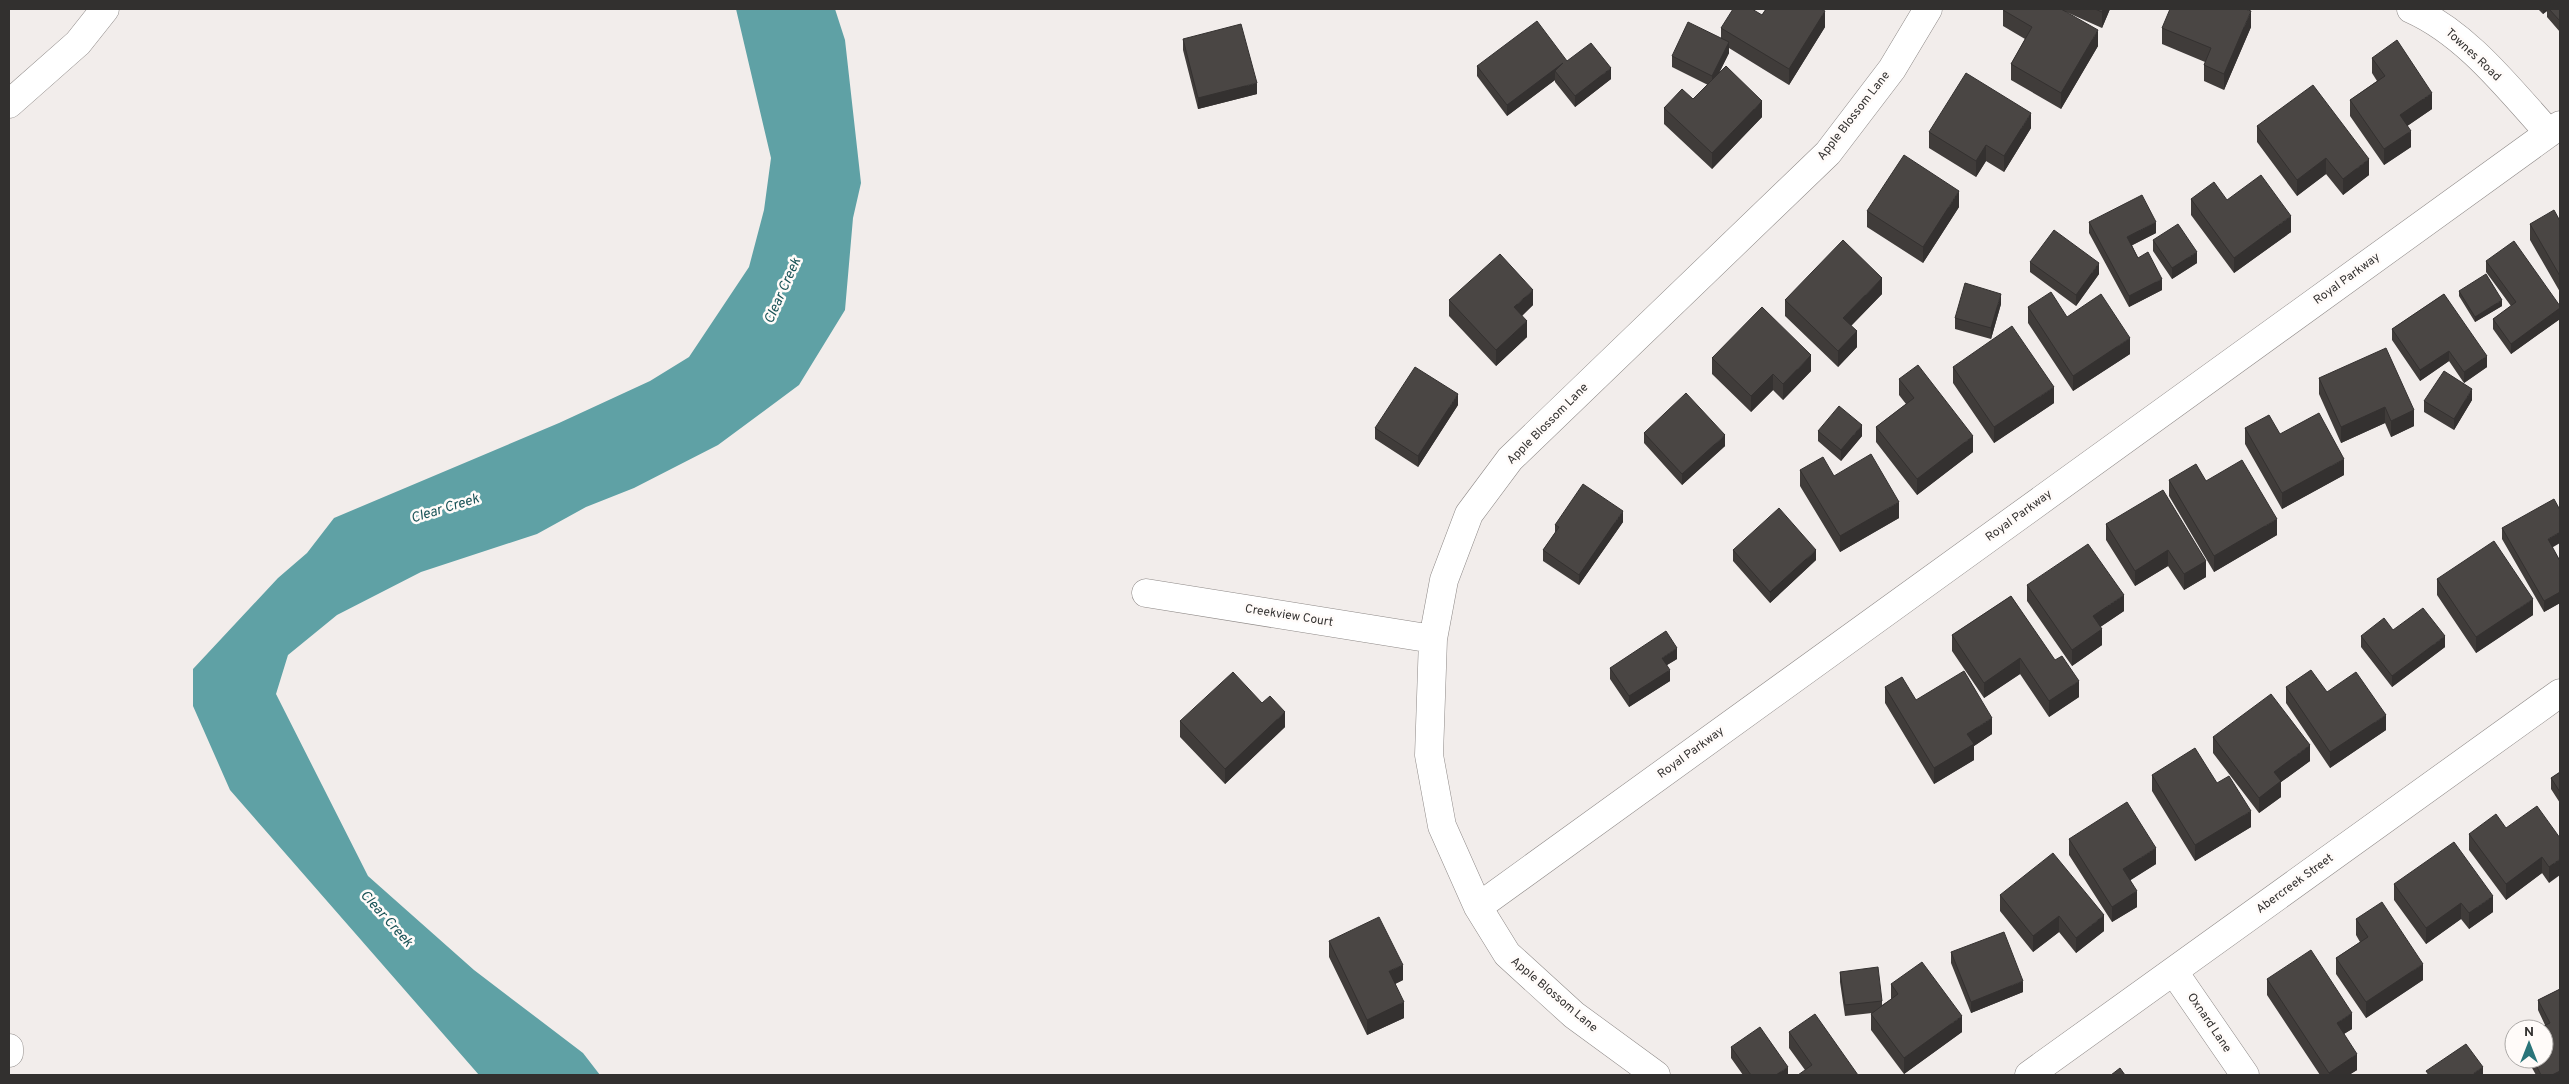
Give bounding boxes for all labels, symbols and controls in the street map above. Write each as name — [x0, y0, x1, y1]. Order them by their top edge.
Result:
street label: Townes Road — [2442, 25, 2504, 85]
street label: Apple Blossom Lane — [1814, 68, 1894, 164]
street label: Royal Parkway — [2311, 249, 2383, 309]
water label: Clear Creek — [761, 255, 805, 327]
street label: Apple Blossom Lane — [1504, 380, 1592, 468]
street label: Royal Parkway — [1983, 486, 2055, 546]
water label: Clear Creek — [409, 490, 482, 527]
street label: Creekview Court — [1244, 601, 1334, 631]
street label: Royal Parkway — [1655, 723, 1727, 783]
street label: Abercreek Street — [2253, 851, 2337, 917]
water label: Clear Creek — [356, 887, 416, 952]
street label: Apple Blossom Lane — [1507, 954, 1601, 1036]
street label: Oxnard Lane — [2183, 990, 2235, 1056]
north arrow — [2504, 1019, 2554, 1069]
text: N — [2524, 1024, 2534, 1041]

